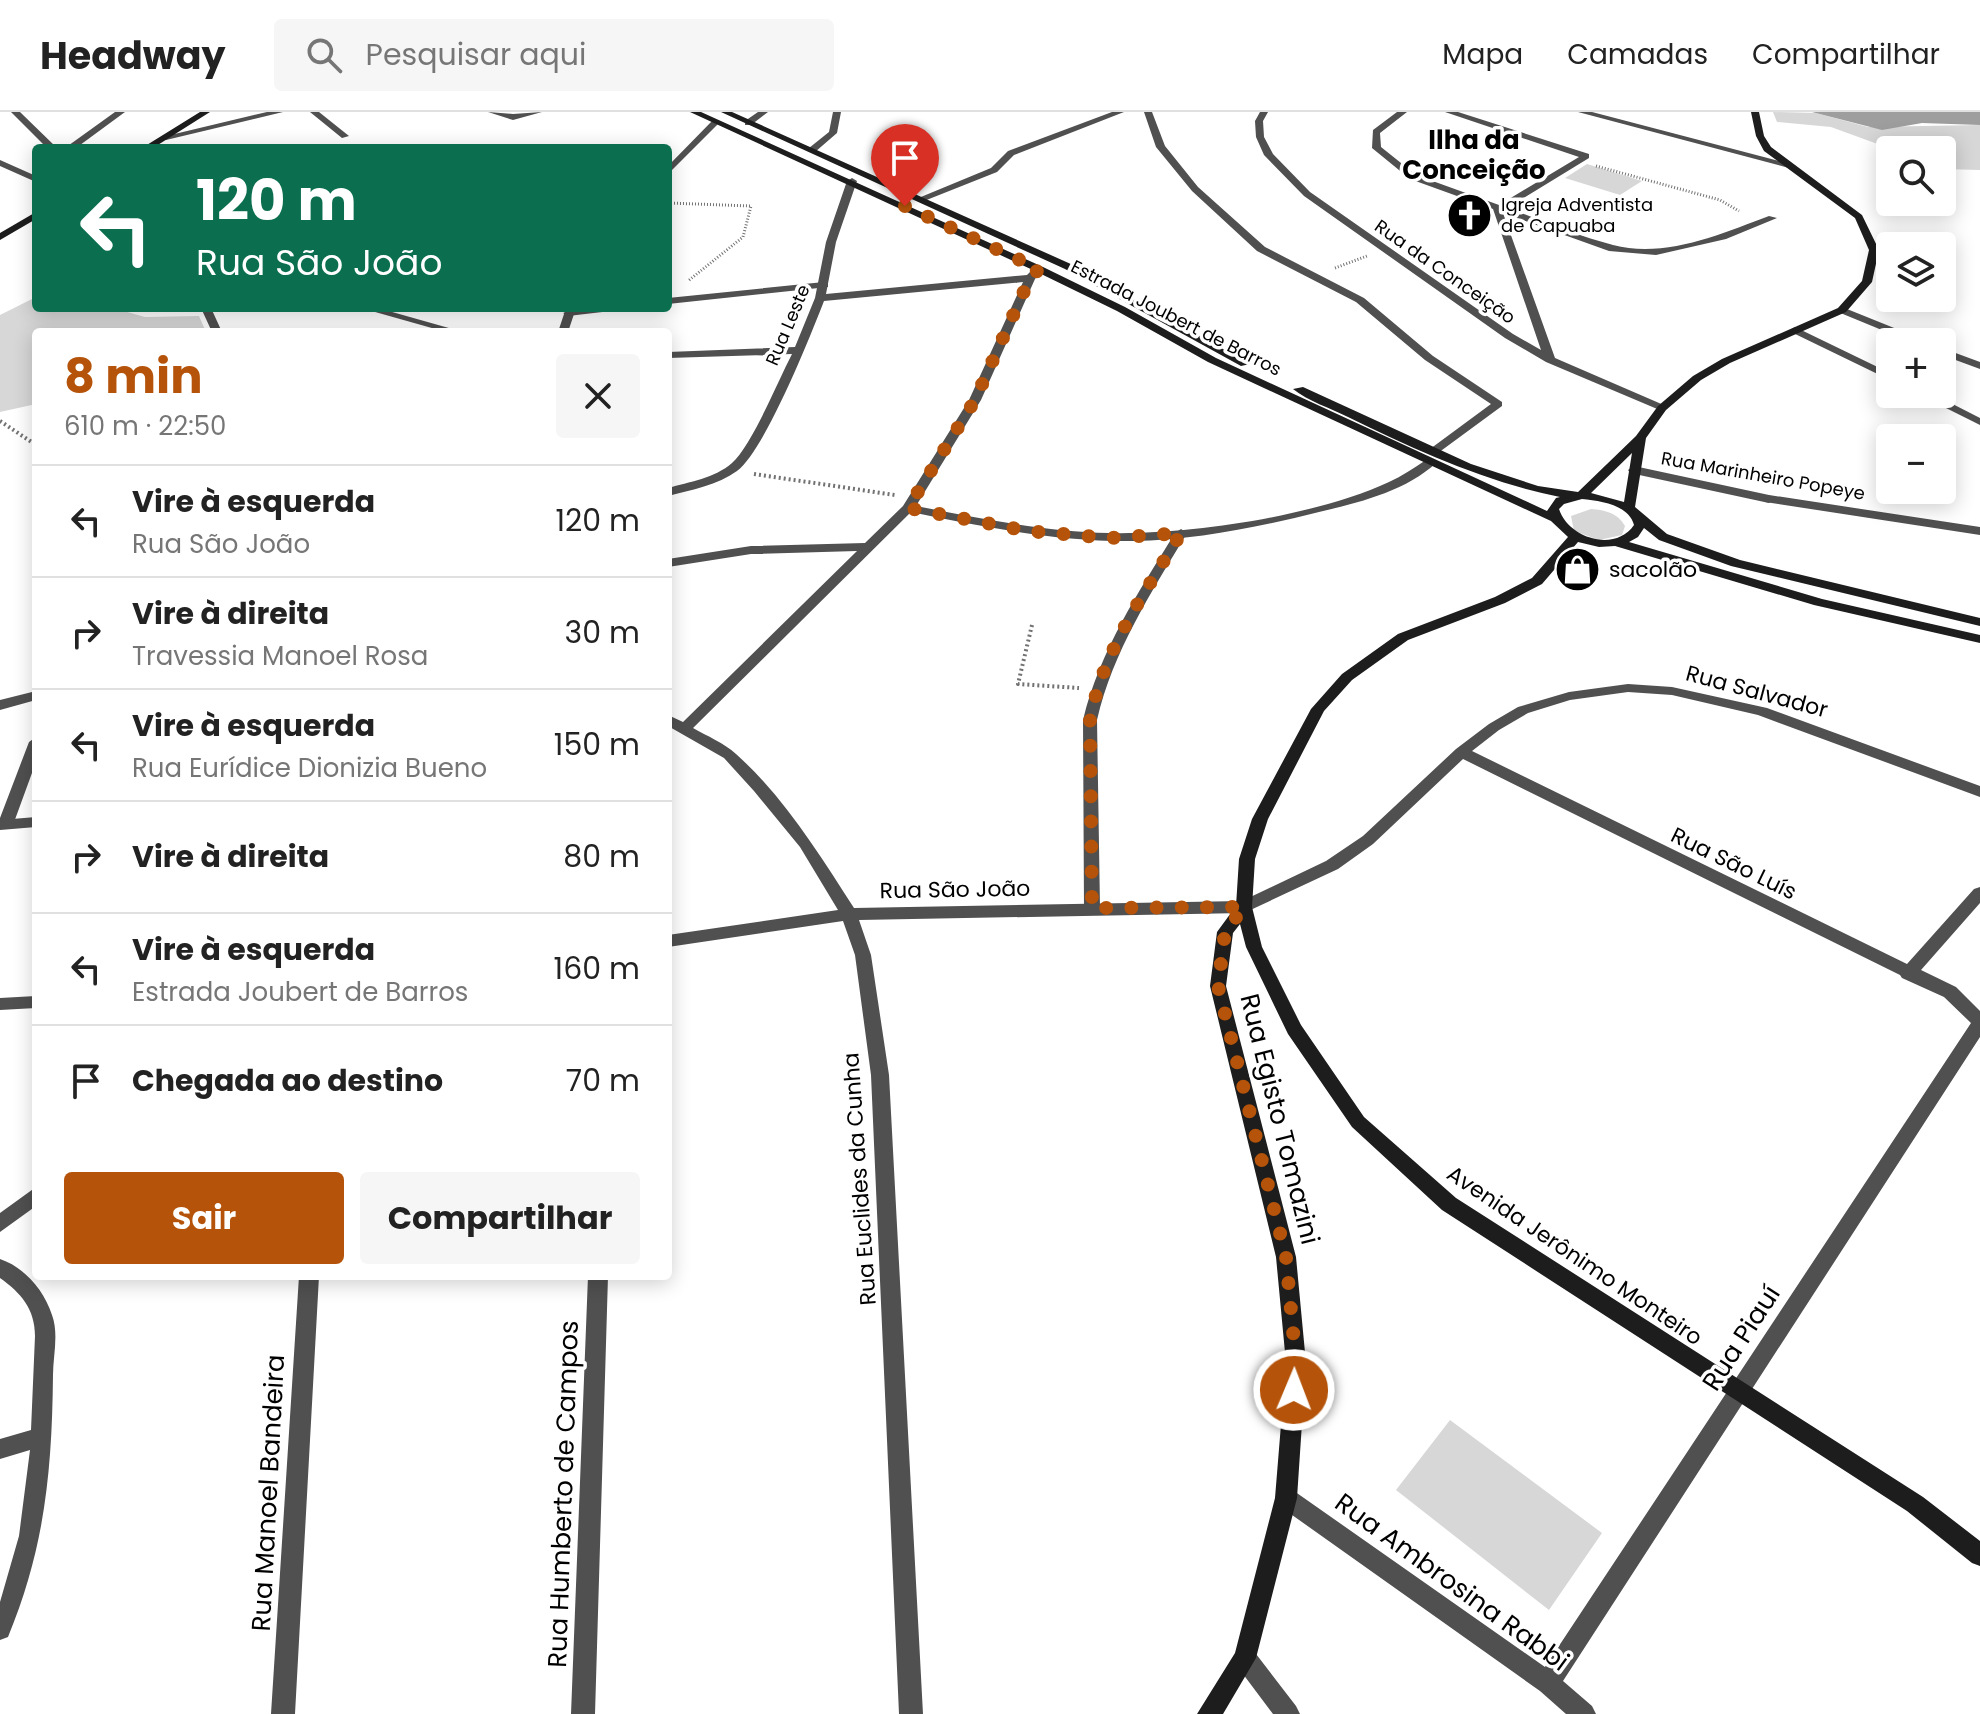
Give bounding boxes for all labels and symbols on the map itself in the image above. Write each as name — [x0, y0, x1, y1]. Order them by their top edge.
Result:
district label: Ilha da Conceição — [1402, 122, 1546, 188]
pin — [871, 124, 939, 206]
church icon: Igreja Adventista de Capuaba — [1446, 191, 1494, 239]
place label: Igreja Adventista de Capuaba — [1501, 192, 1653, 238]
street label: Rua da Conceição — [1370, 214, 1521, 330]
street label: Estrada Joubert de Barros — [1067, 254, 1286, 382]
street label: Rua Leste — [759, 281, 816, 369]
street label: Rua Marinheiro Popeye — [1659, 445, 1867, 506]
shop icon: sacolão — [1554, 545, 1602, 593]
place label: sacolão — [1609, 554, 1697, 585]
street label: Rua Salvador — [1682, 658, 1831, 725]
street label: Rua São Luís — [1666, 820, 1802, 907]
street label: Rua São João — [879, 873, 1031, 906]
street label: Rua Egisto Tomazini — [1231, 990, 1329, 1248]
street label: Rua Euclides da Cunha — [835, 1052, 884, 1306]
street label: Avenida Jerônimo Monteiro — [1441, 1158, 1709, 1353]
street label: Rua Piauí — [1693, 1278, 1789, 1398]
street label: Rua Humberto de Campos — [539, 1320, 587, 1668]
position arrow — [1252, 1348, 1336, 1432]
street label: Rua Manoel Bandeira — [243, 1354, 293, 1632]
street label: Rua Ambrosina Rabbi — [1328, 1485, 1576, 1679]

